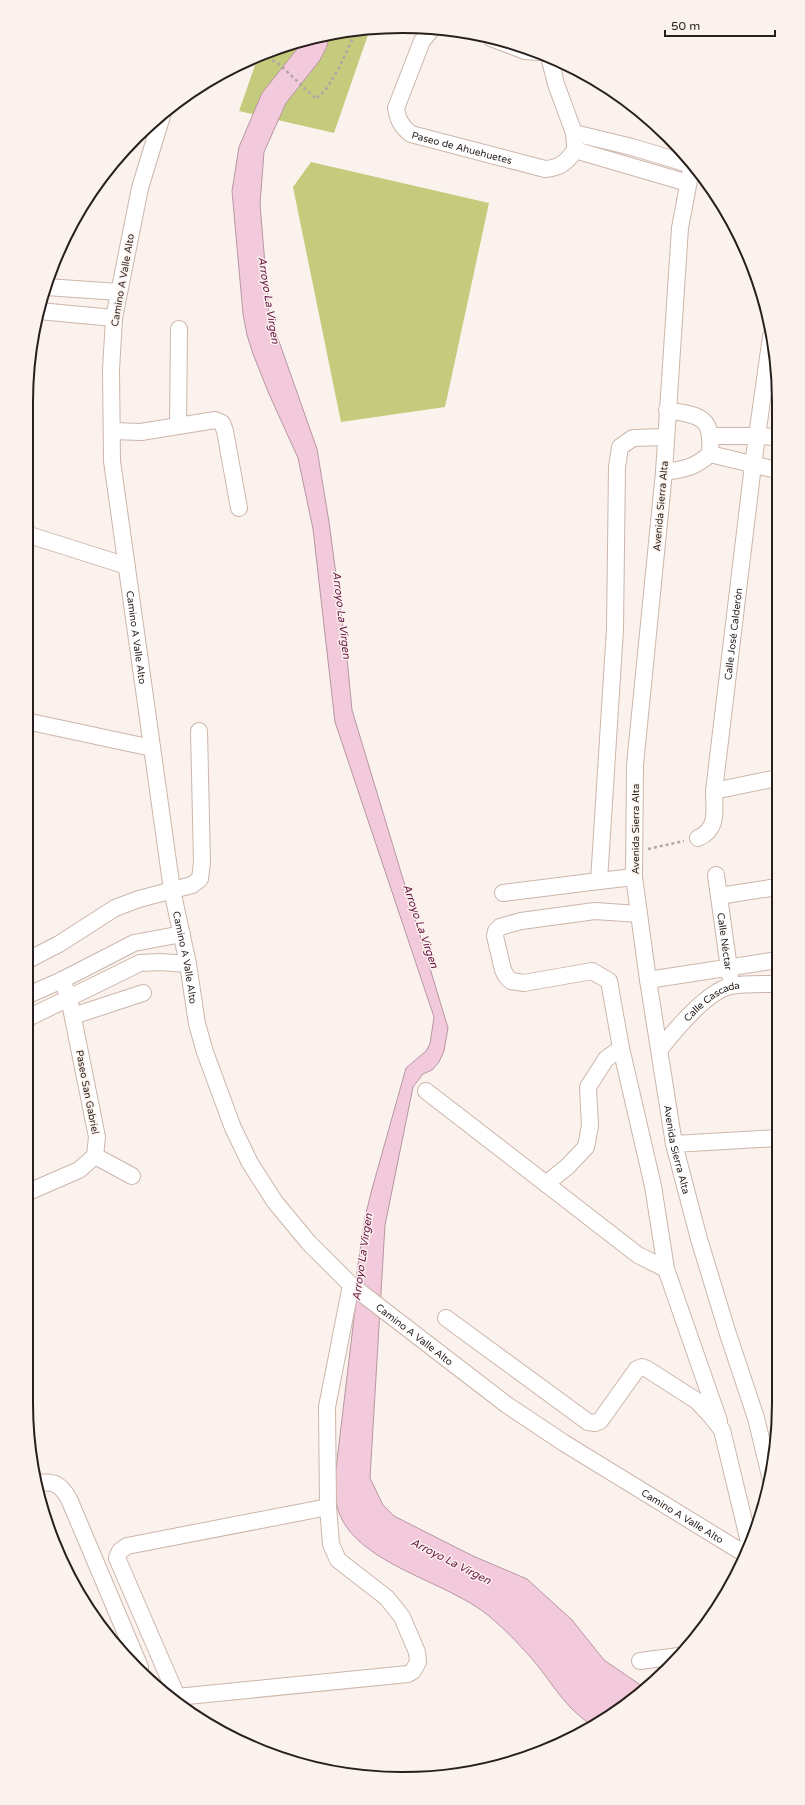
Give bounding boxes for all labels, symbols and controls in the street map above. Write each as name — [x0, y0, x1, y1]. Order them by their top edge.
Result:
scale bar — [665, 12, 775, 38]
text: 50 m — [671, 19, 700, 33]
street label: Paseo de Ahuehuetes — [410, 129, 513, 167]
street label: Camino A Valle Alto — [109, 233, 137, 328]
water label: Arroyo La Virgen — [255, 256, 282, 345]
street label: Avenida Sierra Alta — [651, 460, 671, 552]
water label: Arroyo La Virgen — [330, 571, 353, 660]
street label: Calle José Calderón — [722, 587, 745, 681]
street label: Camino A Valle Alto — [123, 590, 148, 685]
street label: Avenida Sierra Alta — [630, 784, 642, 874]
water label: Arroyo La Virgen — [400, 882, 441, 970]
street label: Camino A Valle Alto — [170, 910, 199, 1005]
street label: Calle Néctar — [714, 912, 734, 971]
street label: Calle Cascada — [682, 980, 741, 1024]
street label: Paseo San Gabriel — [73, 1049, 101, 1135]
street label: Avenida Sierra Alta — [661, 1104, 692, 1195]
water label: Arroyo La Virgen — [350, 1212, 375, 1302]
street label: Camino A Valle Alto — [373, 1301, 455, 1368]
street label: Camino A Valle Alto — [639, 1487, 725, 1546]
water label: Arroyo La Virgen — [409, 1536, 493, 1587]

